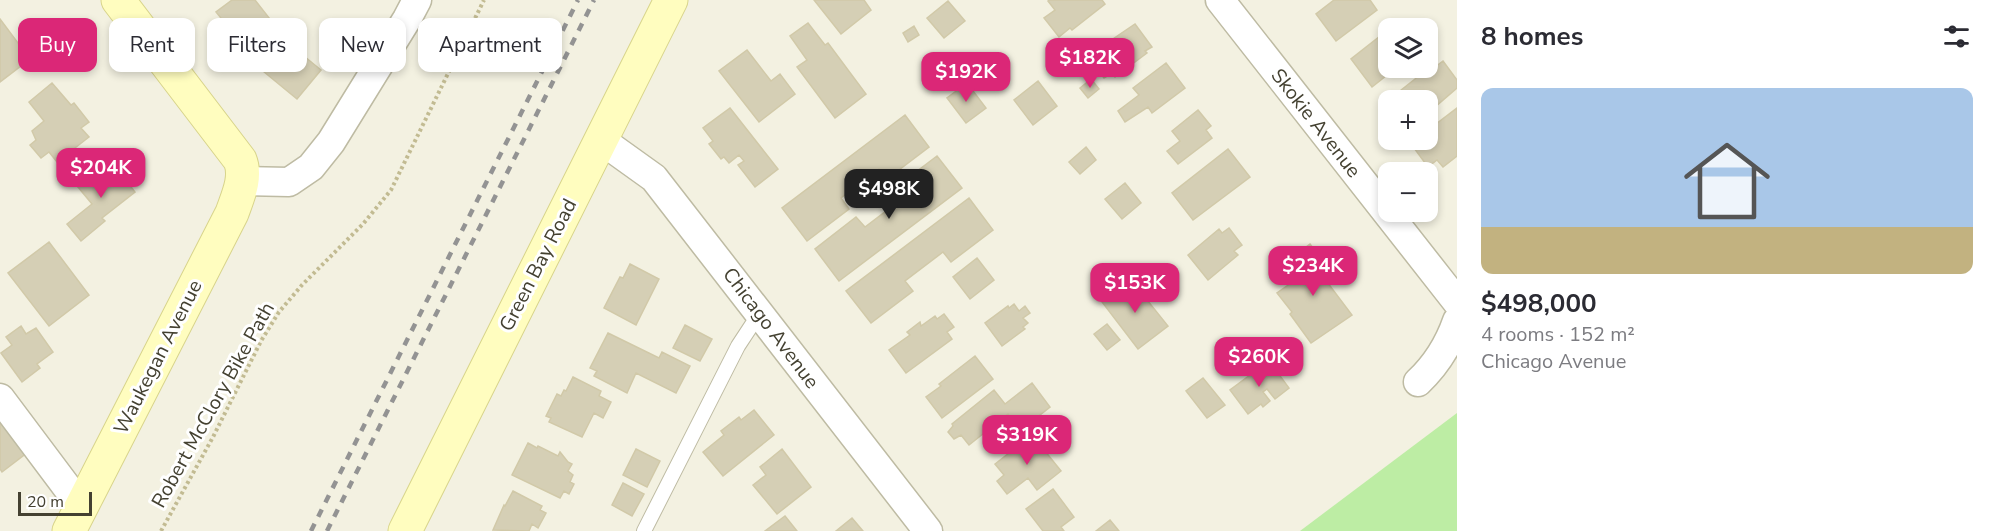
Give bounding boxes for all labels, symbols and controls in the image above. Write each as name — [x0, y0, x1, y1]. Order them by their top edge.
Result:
chip: Buy — [18, 18, 97, 72]
chip: Rent — [109, 18, 195, 72]
chip: Filters — [207, 18, 307, 72]
chip: New — [319, 18, 406, 72]
chip: Apartment — [418, 18, 562, 72]
map controls — [1378, 18, 1438, 222]
button: layers — [1378, 18, 1438, 78]
text: 8 homes — [1481, 19, 1583, 54]
icon: filters — [1940, 20, 1973, 53]
pin: $182K — [1048, 38, 1132, 89]
text: $182K — [1059, 44, 1121, 71]
pin: $192K — [924, 52, 1008, 103]
text: $192K — [935, 58, 997, 85]
street label: Skokie Avenue — [1265, 63, 1367, 183]
button: + — [1378, 90, 1438, 150]
icon: home — [1673, 127, 1781, 235]
pin: $204K — [59, 148, 143, 199]
text: $204K — [70, 154, 132, 181]
button: − — [1378, 162, 1438, 222]
pin: $498K — [847, 169, 931, 220]
text: $498K — [858, 175, 920, 202]
street label: Green Bay Road — [493, 194, 583, 336]
pin: $234K — [1271, 246, 1355, 297]
text: $234K — [1282, 252, 1344, 279]
street label: Chicago Avenue — [716, 262, 826, 394]
pin: $153K — [1093, 263, 1177, 314]
text: $153K — [1104, 269, 1166, 296]
street label: Waukegan Avenue — [107, 275, 209, 439]
text: $498,000 — [1481, 286, 1597, 321]
street label: Robert McClory Bike Path — [145, 297, 281, 513]
text: 4 rooms · 152 m² — [1481, 321, 1635, 348]
pin: $260K — [1217, 337, 1301, 388]
text: $260K — [1228, 343, 1290, 370]
text: Chicago Avenue — [1481, 348, 1626, 375]
pin: $319K — [985, 415, 1069, 466]
text: $319K — [996, 421, 1058, 448]
scale bar — [18, 489, 92, 516]
text: 20 m — [27, 491, 64, 513]

